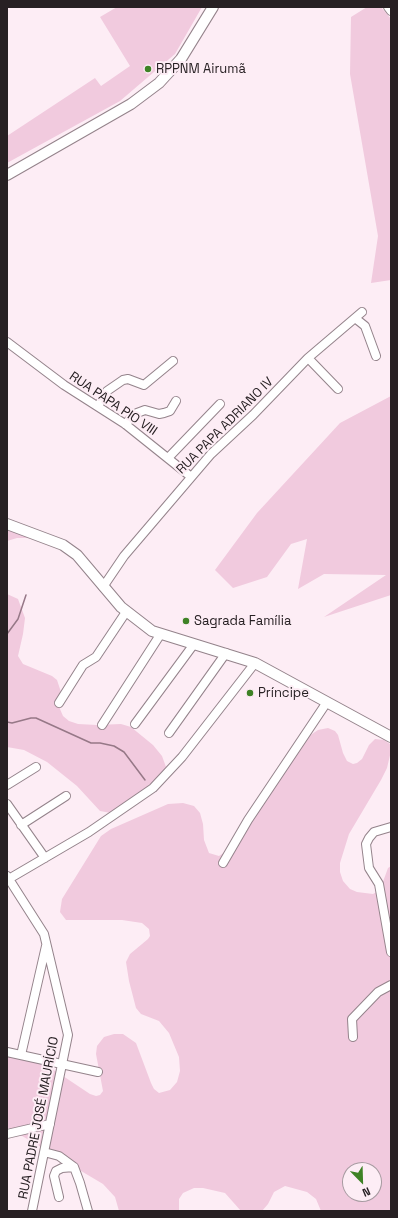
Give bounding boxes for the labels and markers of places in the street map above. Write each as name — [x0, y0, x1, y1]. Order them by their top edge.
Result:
place label: RPPNM Airumã — [156, 61, 246, 77]
marker: RPPNM Airumã — [143, 64, 153, 74]
place label: Sagrada Família — [194, 613, 291, 629]
marker: Sagrada Família — [181, 616, 191, 626]
place label: Príncipe — [258, 685, 309, 701]
marker: Príncipe — [245, 688, 255, 698]

